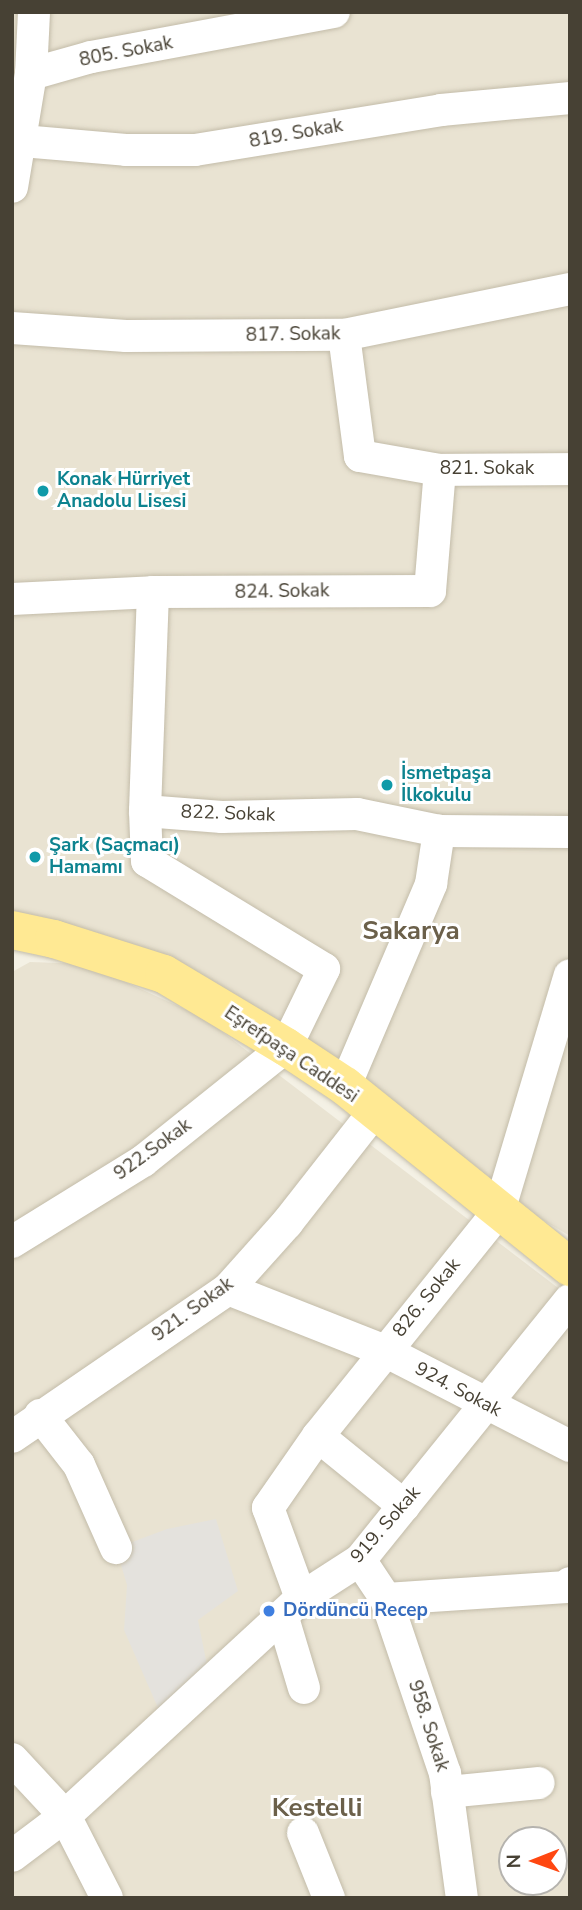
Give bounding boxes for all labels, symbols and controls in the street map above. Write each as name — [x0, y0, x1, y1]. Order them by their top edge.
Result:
street label: 805. Sokak — [77, 32, 175, 72]
street label: 819. Sokak — [247, 115, 345, 153]
street label: 817. Sokak — [245, 323, 341, 347]
street label: 821. Sokak — [440, 458, 534, 480]
place label: Konak Hürriyet Anadolu Lisesi — [57, 469, 190, 513]
marker: Konak Hürriyet Anadolu Lisesi — [35, 483, 51, 499]
street label: 824. Sokak — [234, 580, 330, 604]
place label: İsmetpaşa İlkokulu — [401, 763, 491, 807]
marker: İsmetpaşa İlkokulu — [379, 777, 395, 793]
street label: 822. Sokak — [180, 801, 276, 827]
place label: Şark (Saçmacı) Hamamı — [49, 835, 180, 879]
marker: Şark (Saçmacı) Hamamı — [27, 849, 43, 865]
district label: Sakarya — [362, 915, 460, 947]
street label: Eşrefpaşa Caddesi — [220, 1002, 362, 1108]
street label: 922.Sokak — [110, 1114, 196, 1186]
street label: 826. Sokak — [388, 1254, 466, 1342]
street label: 921. Sokak — [148, 1273, 238, 1347]
street label: 924. Sokak — [411, 1358, 505, 1422]
street label: 919. Sokak — [346, 1482, 426, 1568]
place label: Dördüncü Recep — [283, 1600, 428, 1622]
marker: Dördüncü Recep — [261, 1603, 277, 1619]
street label: 958. Sokak — [403, 1677, 453, 1775]
district label: Kestelli — [272, 1792, 362, 1824]
north arrow — [498, 1826, 568, 1896]
text: N — [501, 1854, 527, 1869]

